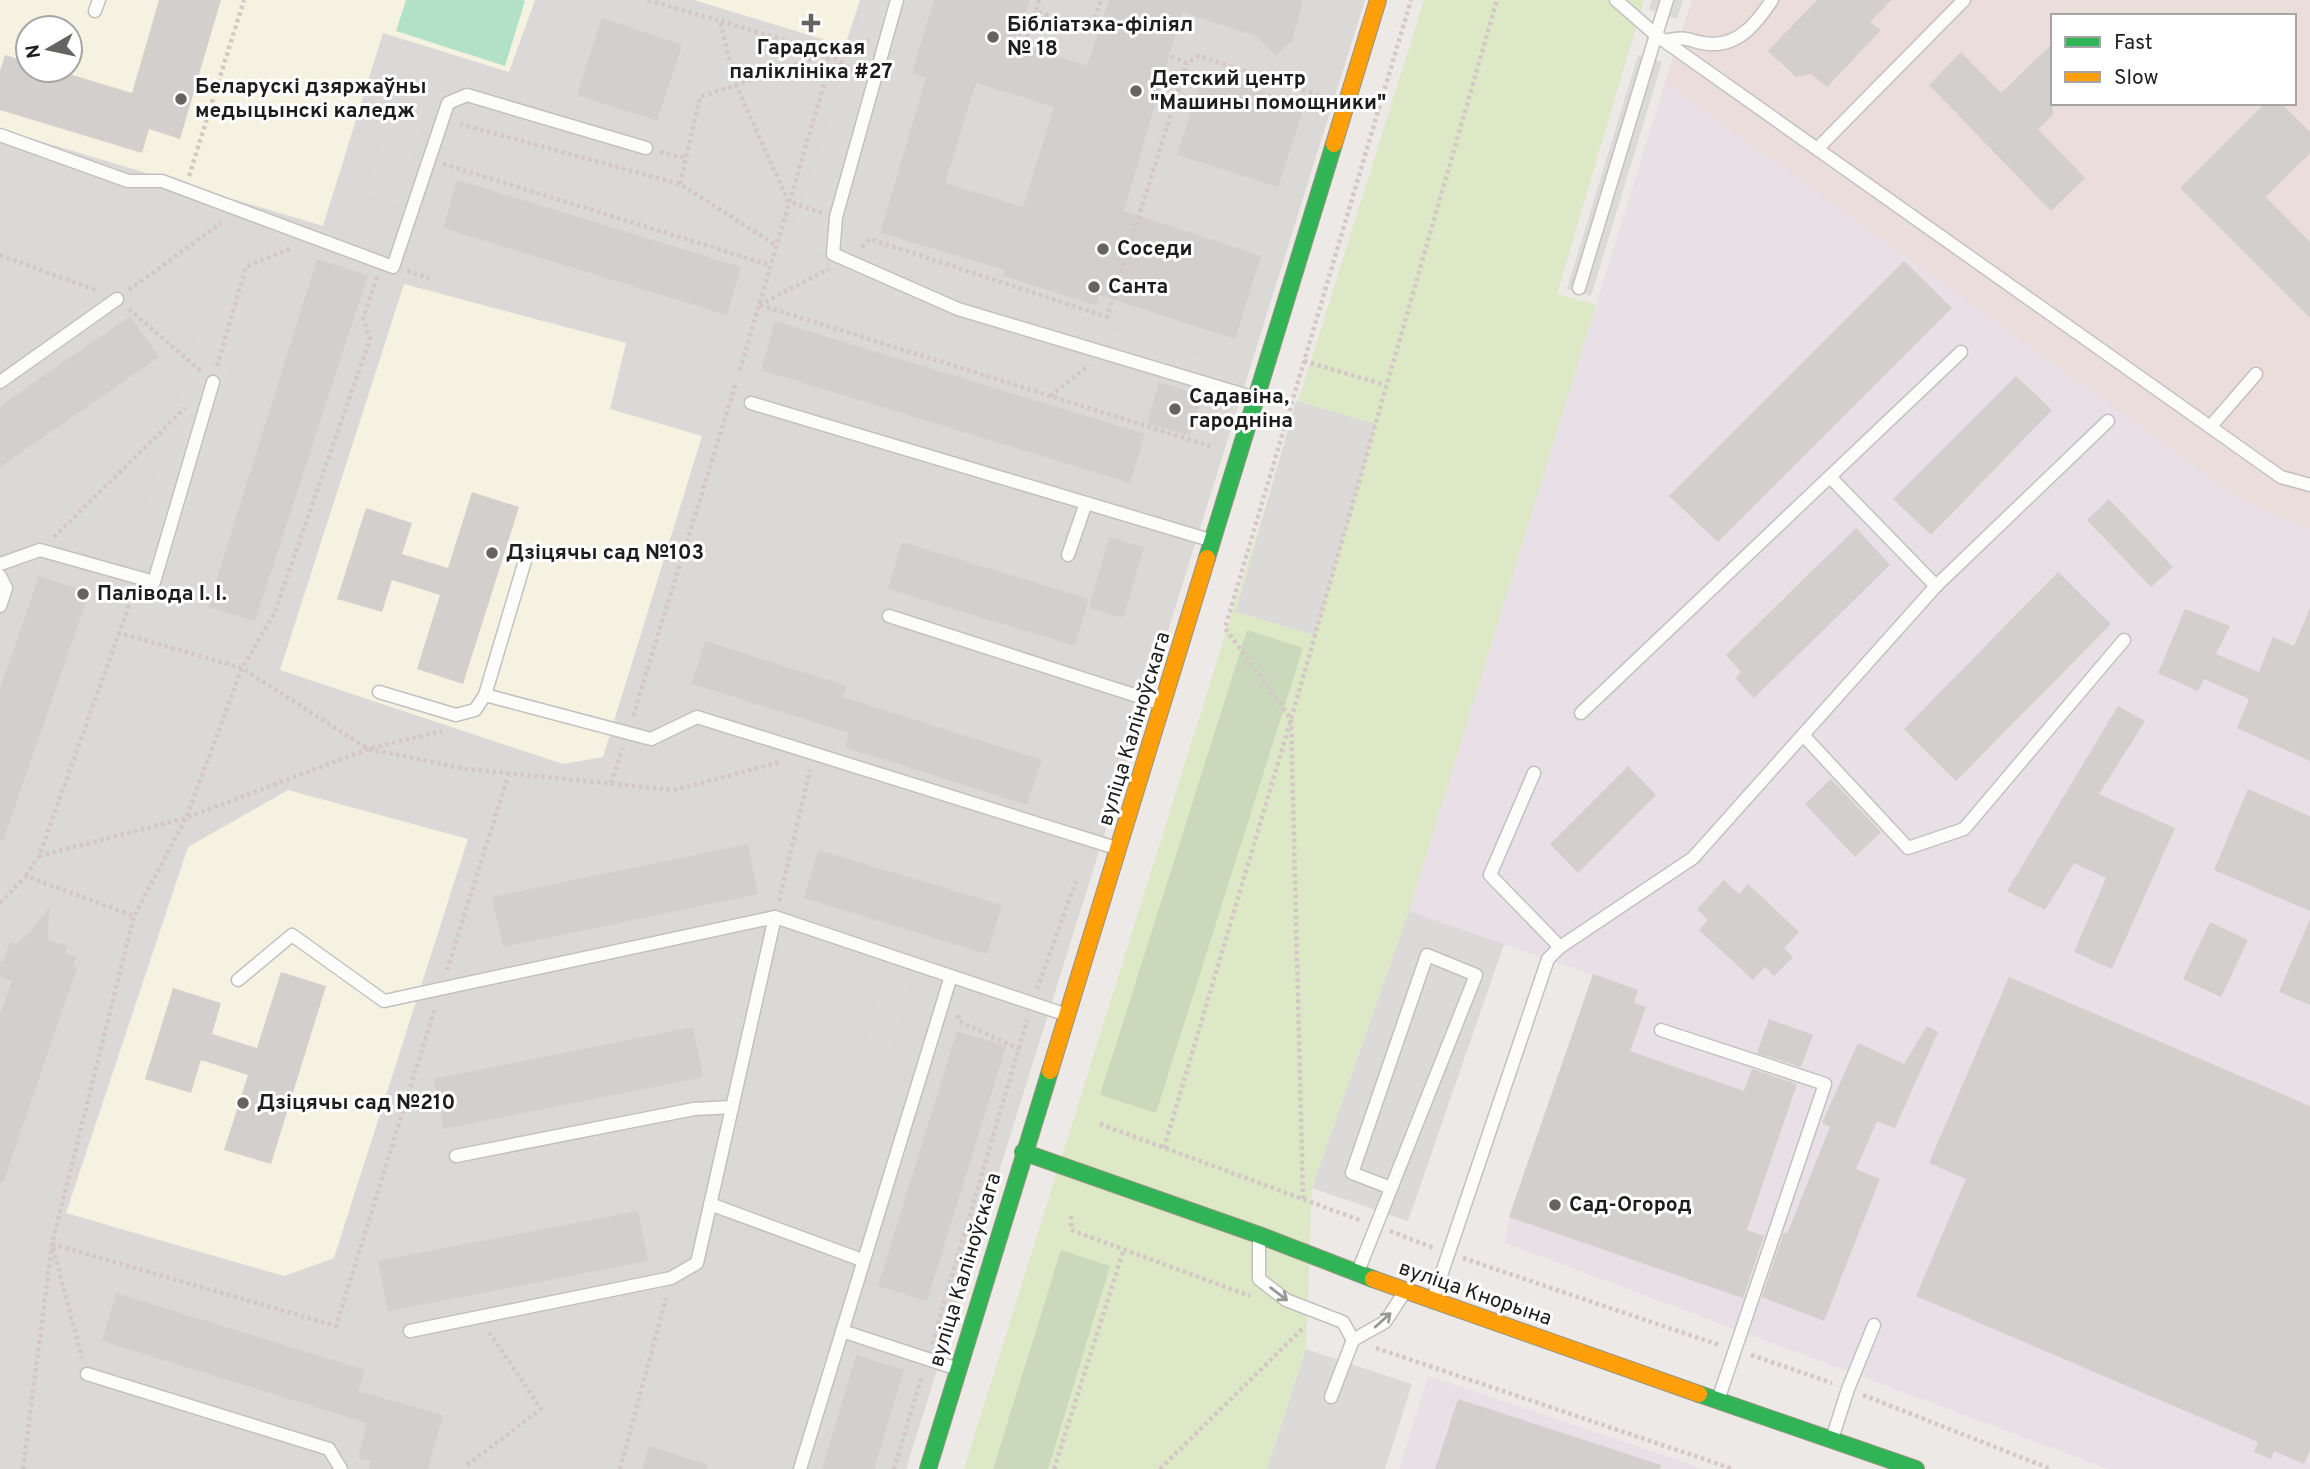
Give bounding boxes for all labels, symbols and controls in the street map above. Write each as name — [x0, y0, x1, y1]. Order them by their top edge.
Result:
place label: Бібліатэка-філіял № 18 — [1007, 12, 1193, 63]
marker: Гарадская паліклініка #27 — [801, 13, 821, 33]
north arrow — [14, 14, 84, 84]
legend — [2051, 14, 2296, 105]
marker: Бібліатэка-філіял № 18 — [985, 29, 1001, 45]
text: Fast — [2114, 30, 2153, 57]
place label: Гарадская паліклініка #27 — [729, 35, 893, 86]
text: N — [21, 43, 47, 60]
text: Slow — [2114, 65, 2159, 92]
place label: Детский центр "Машины помощники" — [1150, 66, 1386, 117]
place label: Беларускі дзяржаўны медыцынскі каледж — [195, 74, 427, 125]
marker: Детский центр "Машины помощники" — [1128, 83, 1144, 99]
marker: Беларускі дзяржаўны медыцынскі каледж — [173, 91, 189, 107]
place label: Соседи — [1117, 236, 1192, 263]
marker: Соседи — [1095, 241, 1111, 257]
place label: Санта — [1108, 274, 1168, 301]
marker: Санта — [1086, 279, 1102, 295]
place label: Садавіна, гародніна — [1189, 384, 1293, 435]
marker: Садавіна, гародніна — [1167, 401, 1183, 417]
place label: Дзіцячы сад №103 — [506, 540, 704, 567]
marker: Дзіцячы сад №103 — [484, 545, 500, 561]
place label: Палівода І. І. — [97, 581, 227, 608]
marker: Палівода І. І. — [75, 586, 91, 602]
street label: вуліца Каліноўскага — [1093, 629, 1177, 829]
place label: Дзіцячы сад №210 — [257, 1090, 455, 1117]
marker: Дзіцячы сад №210 — [235, 1095, 251, 1111]
street label: вуліца Каліноўскага — [924, 1170, 1008, 1370]
place label: Сад-Огород — [1569, 1192, 1692, 1219]
marker: Сад-Огород — [1547, 1197, 1563, 1213]
street label: вуліца Кнорына — [1395, 1255, 1555, 1333]
one-way arrow — [1269, 1287, 1288, 1301]
one-way arrow — [1373, 1312, 1391, 1329]

